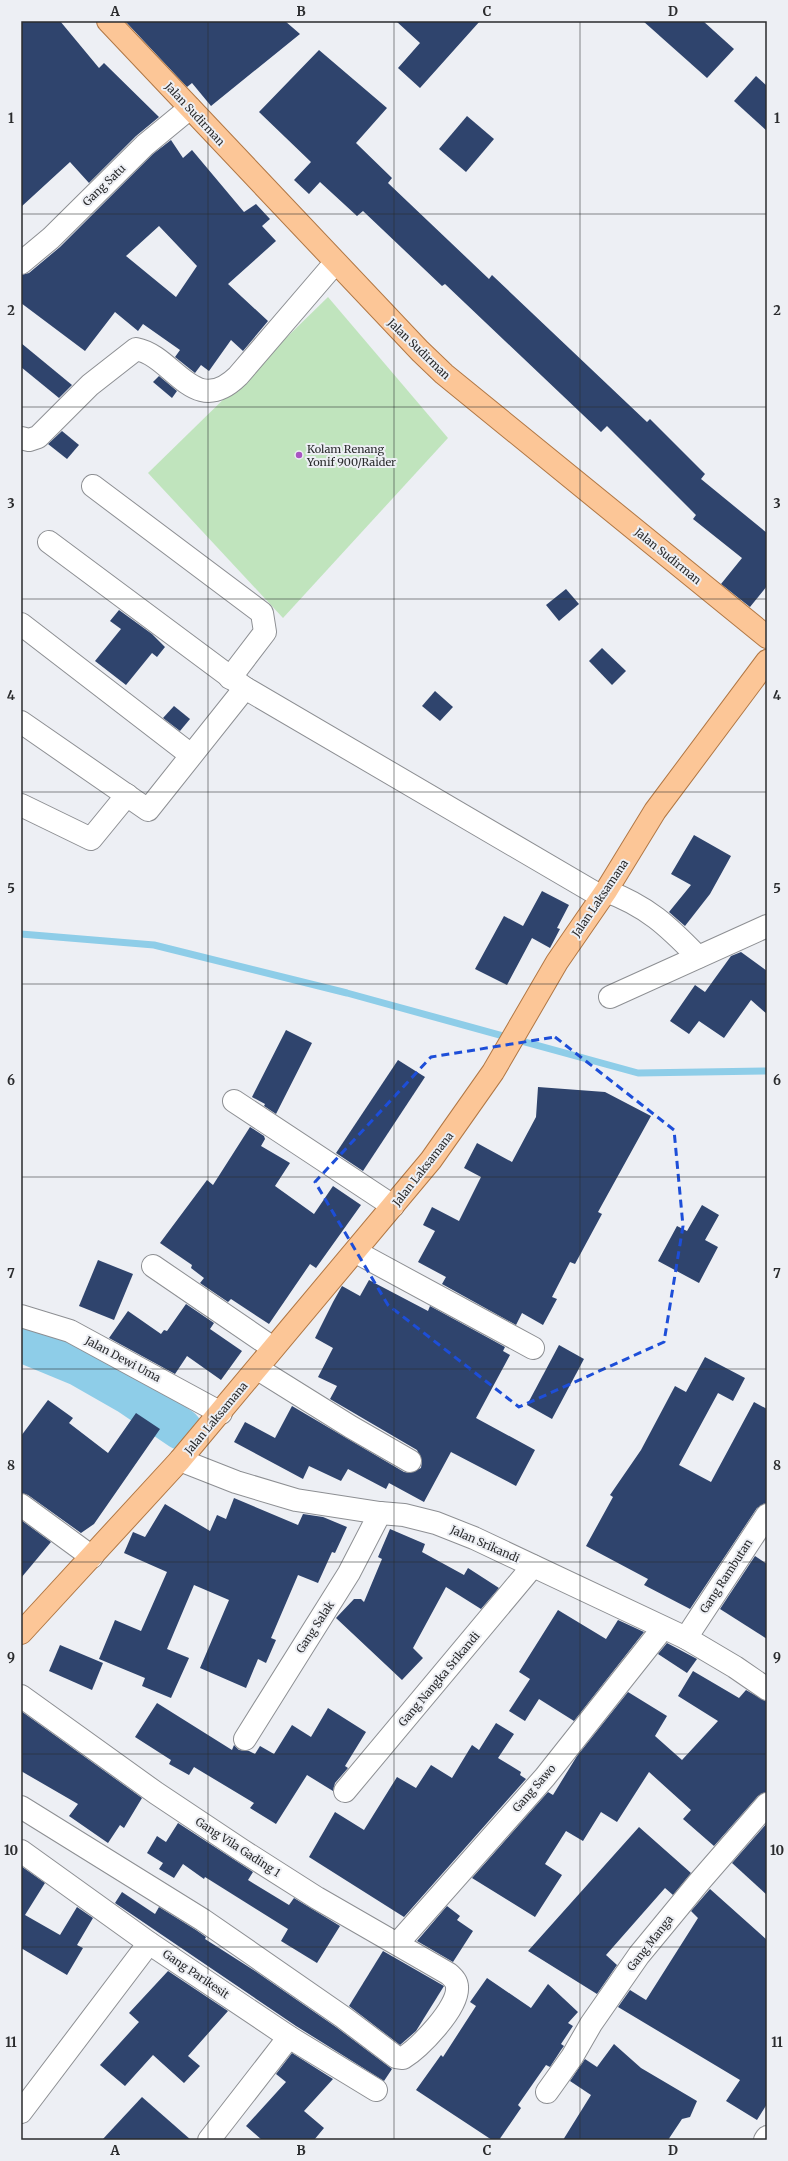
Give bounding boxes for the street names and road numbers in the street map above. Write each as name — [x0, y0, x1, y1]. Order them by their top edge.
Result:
street label: Jalan Sudirman — [161, 79, 228, 149]
street label: Gang Satu — [80, 161, 128, 209]
street label: Jalan Sudirman — [384, 315, 454, 383]
street label: Jalan Sudirman — [631, 524, 705, 588]
street label: Jalan Laksamana — [568, 857, 631, 940]
street label: Jalan Laksamana — [389, 1129, 456, 1210]
street label: Jalan Dewi Uma — [82, 1333, 163, 1385]
street label: Jalan Laksamana — [181, 1379, 250, 1458]
street label: Jalan Srikandi — [447, 1522, 522, 1566]
street label: Gang Rambutan — [697, 1536, 756, 1616]
street label: Gang Salak — [293, 1598, 337, 1656]
street label: Gang Nangka Srikandi — [395, 1629, 483, 1729]
street label: Gang Sawo — [510, 1761, 559, 1815]
street label: Gang Vila Gading 1 — [193, 1814, 283, 1880]
street label: Gang Manga — [624, 1912, 676, 1974]
street label: Gang Parikesit — [160, 1947, 232, 2002]

